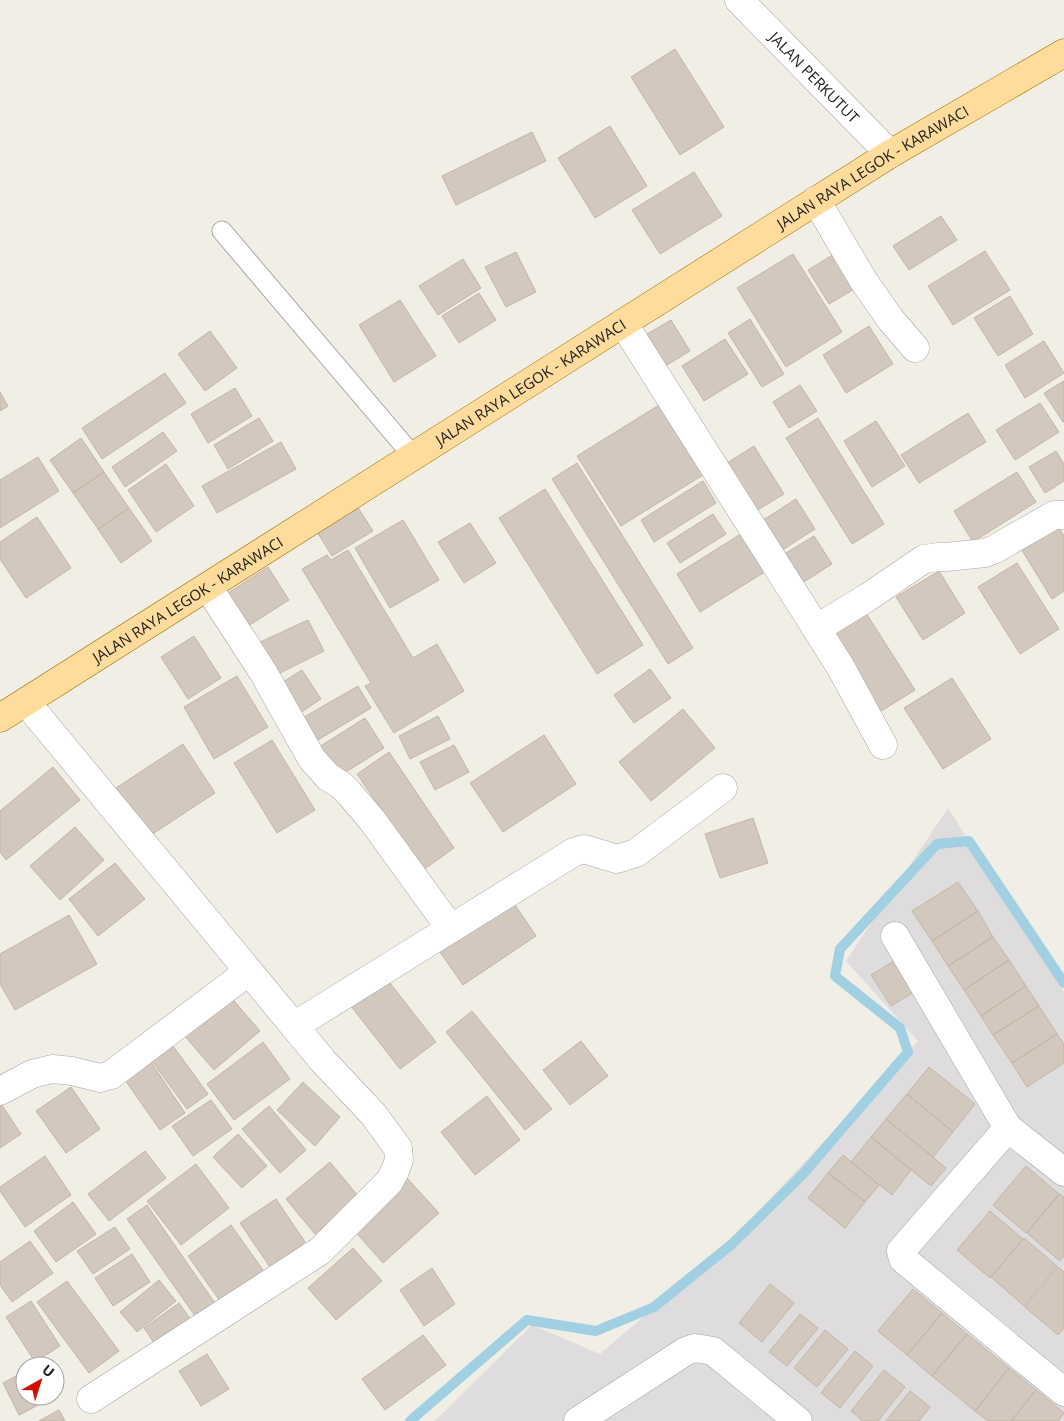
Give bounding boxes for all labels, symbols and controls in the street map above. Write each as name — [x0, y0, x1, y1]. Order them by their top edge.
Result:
street label: JALAN PERKUTUT — [764, 26, 864, 128]
street label: JALAN RAYA LEGOK - KARAWACI — [771, 101, 972, 234]
street label: JALAN RAYA LEGOK - KARAWACI — [430, 314, 629, 451]
street label: JALAN RAYA LEGOK - KARAWACI — [87, 531, 287, 668]
north arrow — [15, 1356, 65, 1406]
text: U — [38, 1360, 59, 1381]

